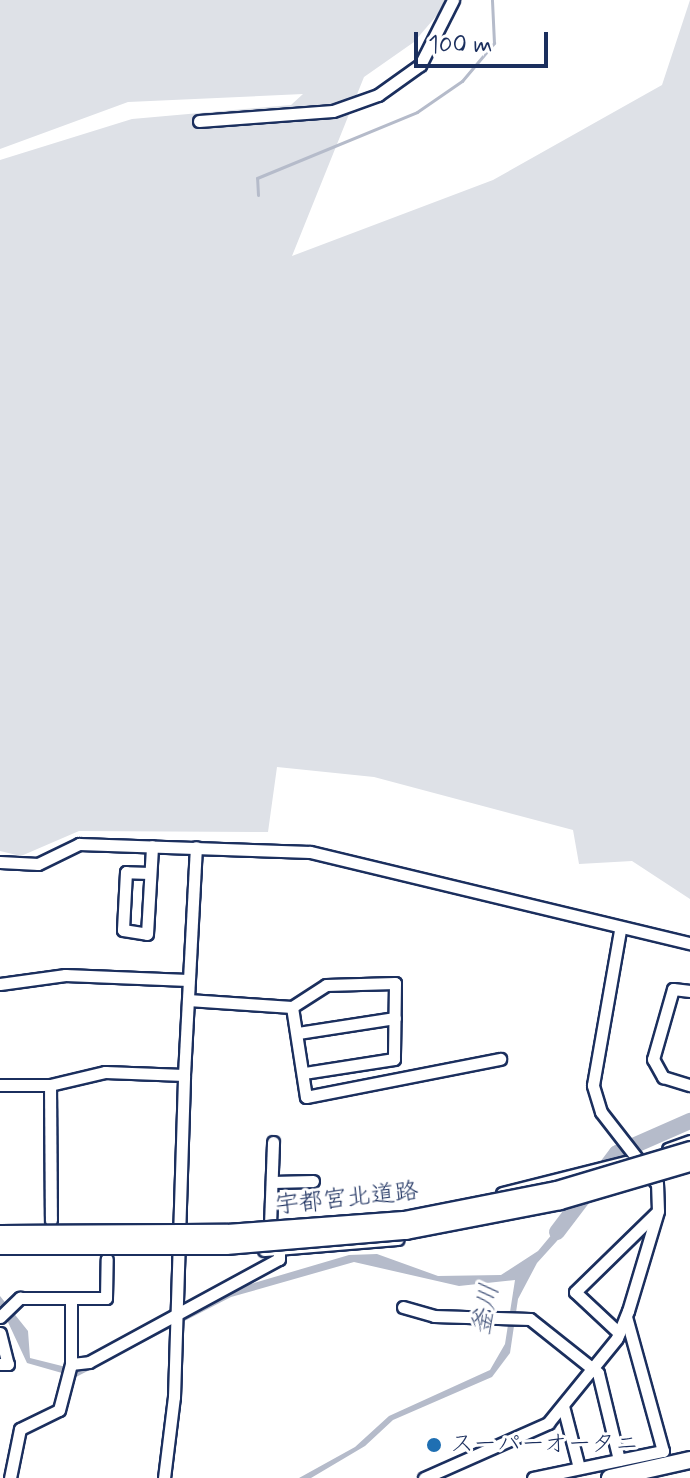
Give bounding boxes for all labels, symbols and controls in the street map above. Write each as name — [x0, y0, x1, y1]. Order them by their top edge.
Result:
scale bar — [418, 16, 552, 66]
text: 100 m — [428, 30, 492, 61]
street label: 宇都宮北道路 — [274, 1177, 420, 1221]
water label: 釜川 — [467, 1282, 507, 1338]
place label: スーパーオータニ — [450, 1431, 641, 1459]
marker: スーパーオータニ — [425, 1436, 443, 1454]

